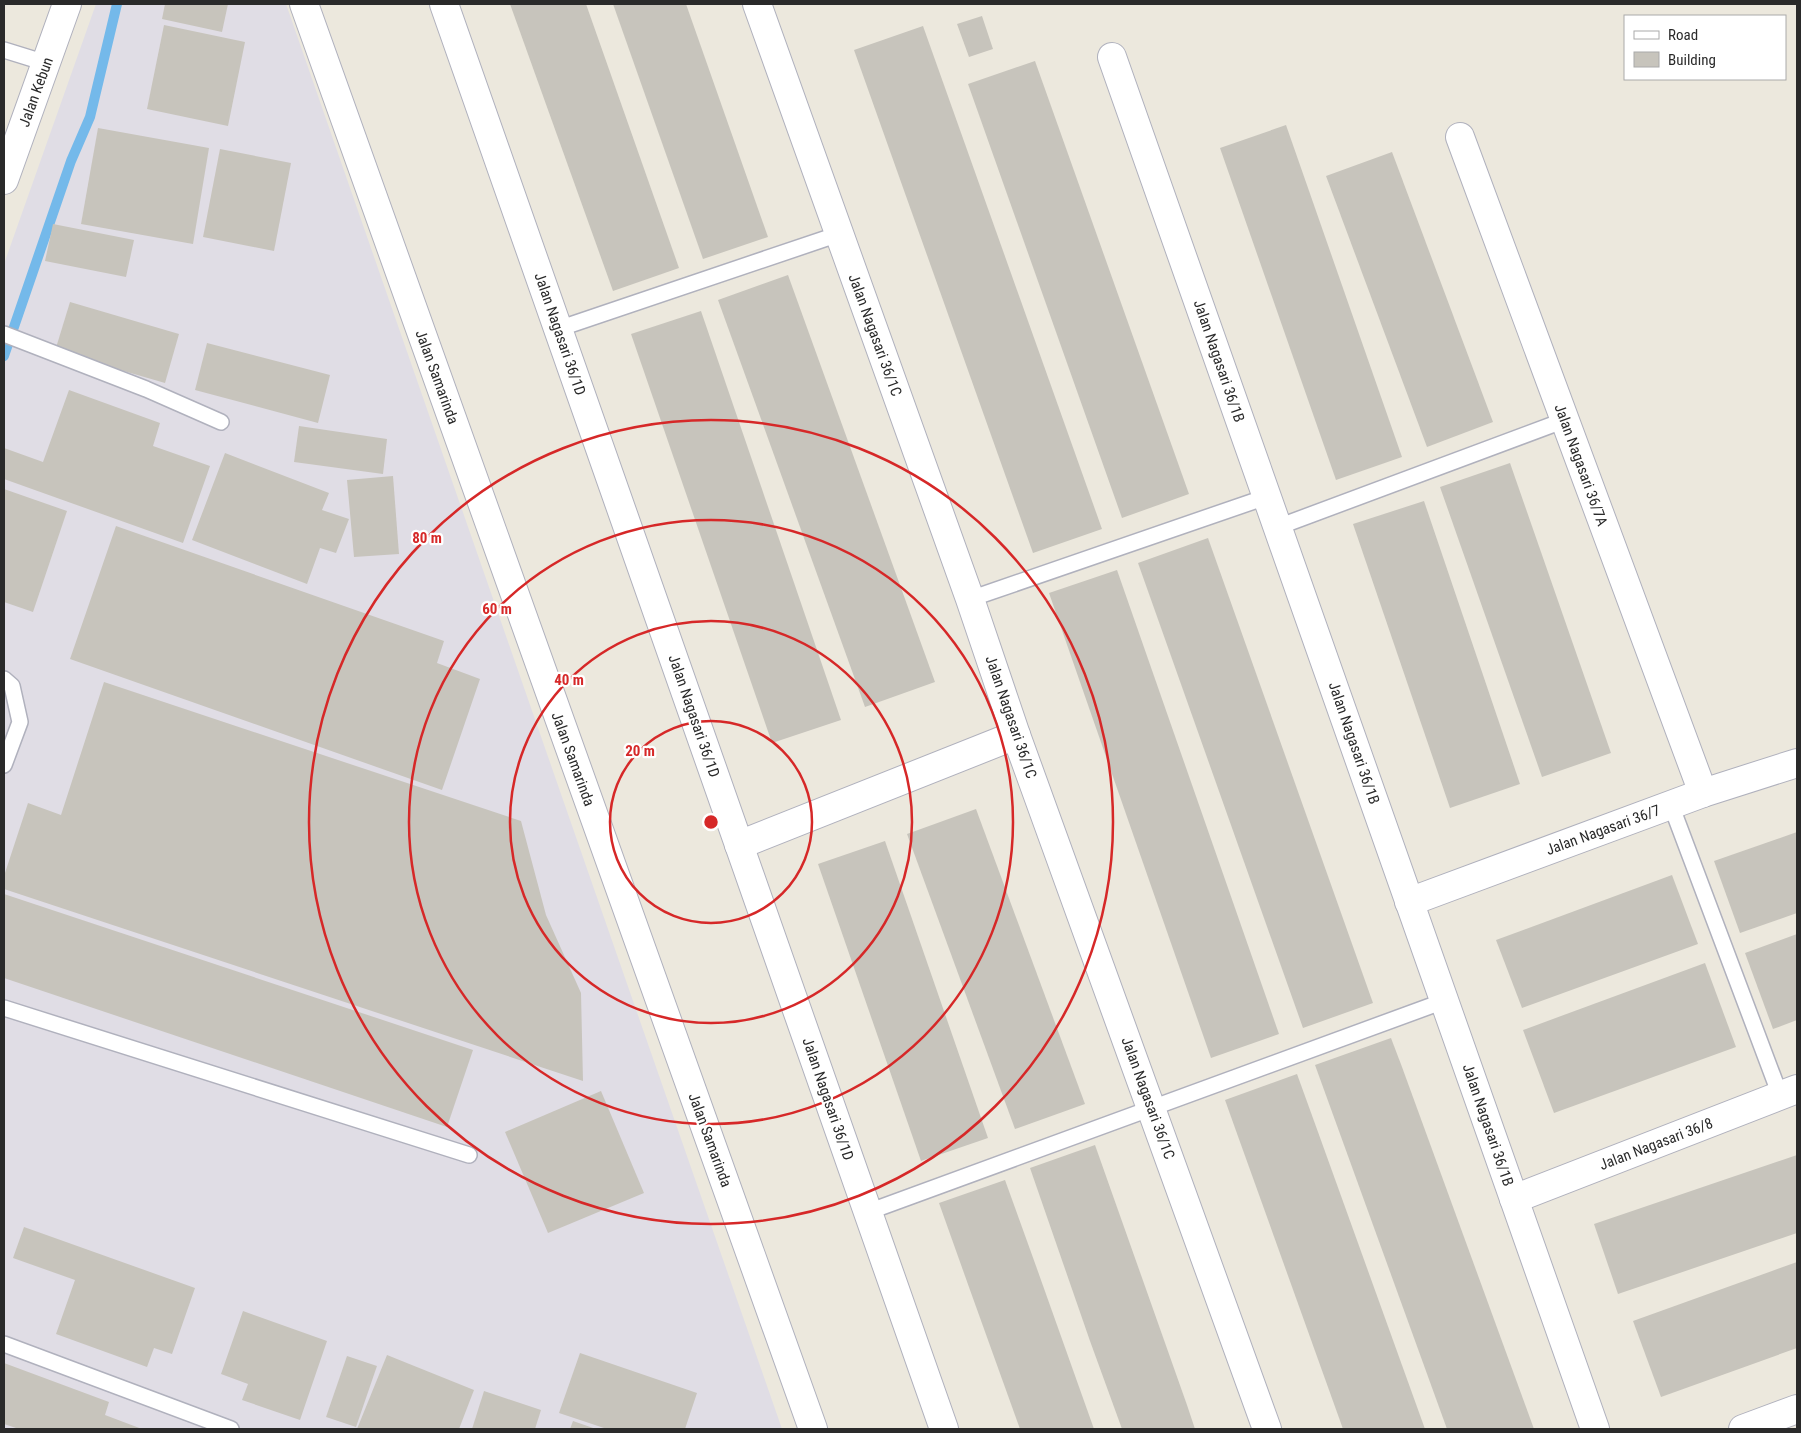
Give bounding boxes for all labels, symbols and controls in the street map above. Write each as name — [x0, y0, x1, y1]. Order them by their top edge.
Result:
legend — [1624, 15, 1786, 80]
text: Road — [1668, 26, 1698, 44]
text: Building — [1668, 51, 1716, 69]
street label: Jalan Kebun — [15, 55, 57, 129]
street label: Jalan Nagasari 36/1D — [531, 270, 589, 398]
street label: Jalan Nagasari 36/1C — [845, 271, 905, 399]
street label: Jalan Nagasari 36/1B — [1190, 297, 1248, 425]
street label: Jalan Samarinda — [412, 327, 462, 427]
street label: Jalan Nagasari 36/7A — [1551, 401, 1612, 529]
text: 80 m — [412, 529, 442, 547]
text: 60 m — [482, 600, 512, 618]
street label: Jalan Nagasari 36/1D — [665, 652, 723, 780]
street label: Jalan Nagasari 36/1C — [982, 653, 1040, 781]
text: 40 m — [554, 671, 584, 689]
street label: Jalan Nagasari 36/1B — [1325, 679, 1383, 807]
street label: Jalan Samarinda — [548, 709, 598, 809]
text: 20 m — [625, 742, 655, 760]
street label: Jalan Nagasari 36/7 — [1543, 801, 1663, 859]
centre of rings — [702, 813, 720, 831]
street label: Jalan Nagasari 36/1C — [1118, 1034, 1178, 1162]
street label: Jalan Nagasari 36/1D — [799, 1035, 857, 1163]
street label: Jalan Nagasari 36/1B — [1459, 1061, 1517, 1189]
street label: Jalan Samarinda — [685, 1090, 735, 1190]
street label: Jalan Nagasari 36/8 — [1597, 1114, 1715, 1174]

